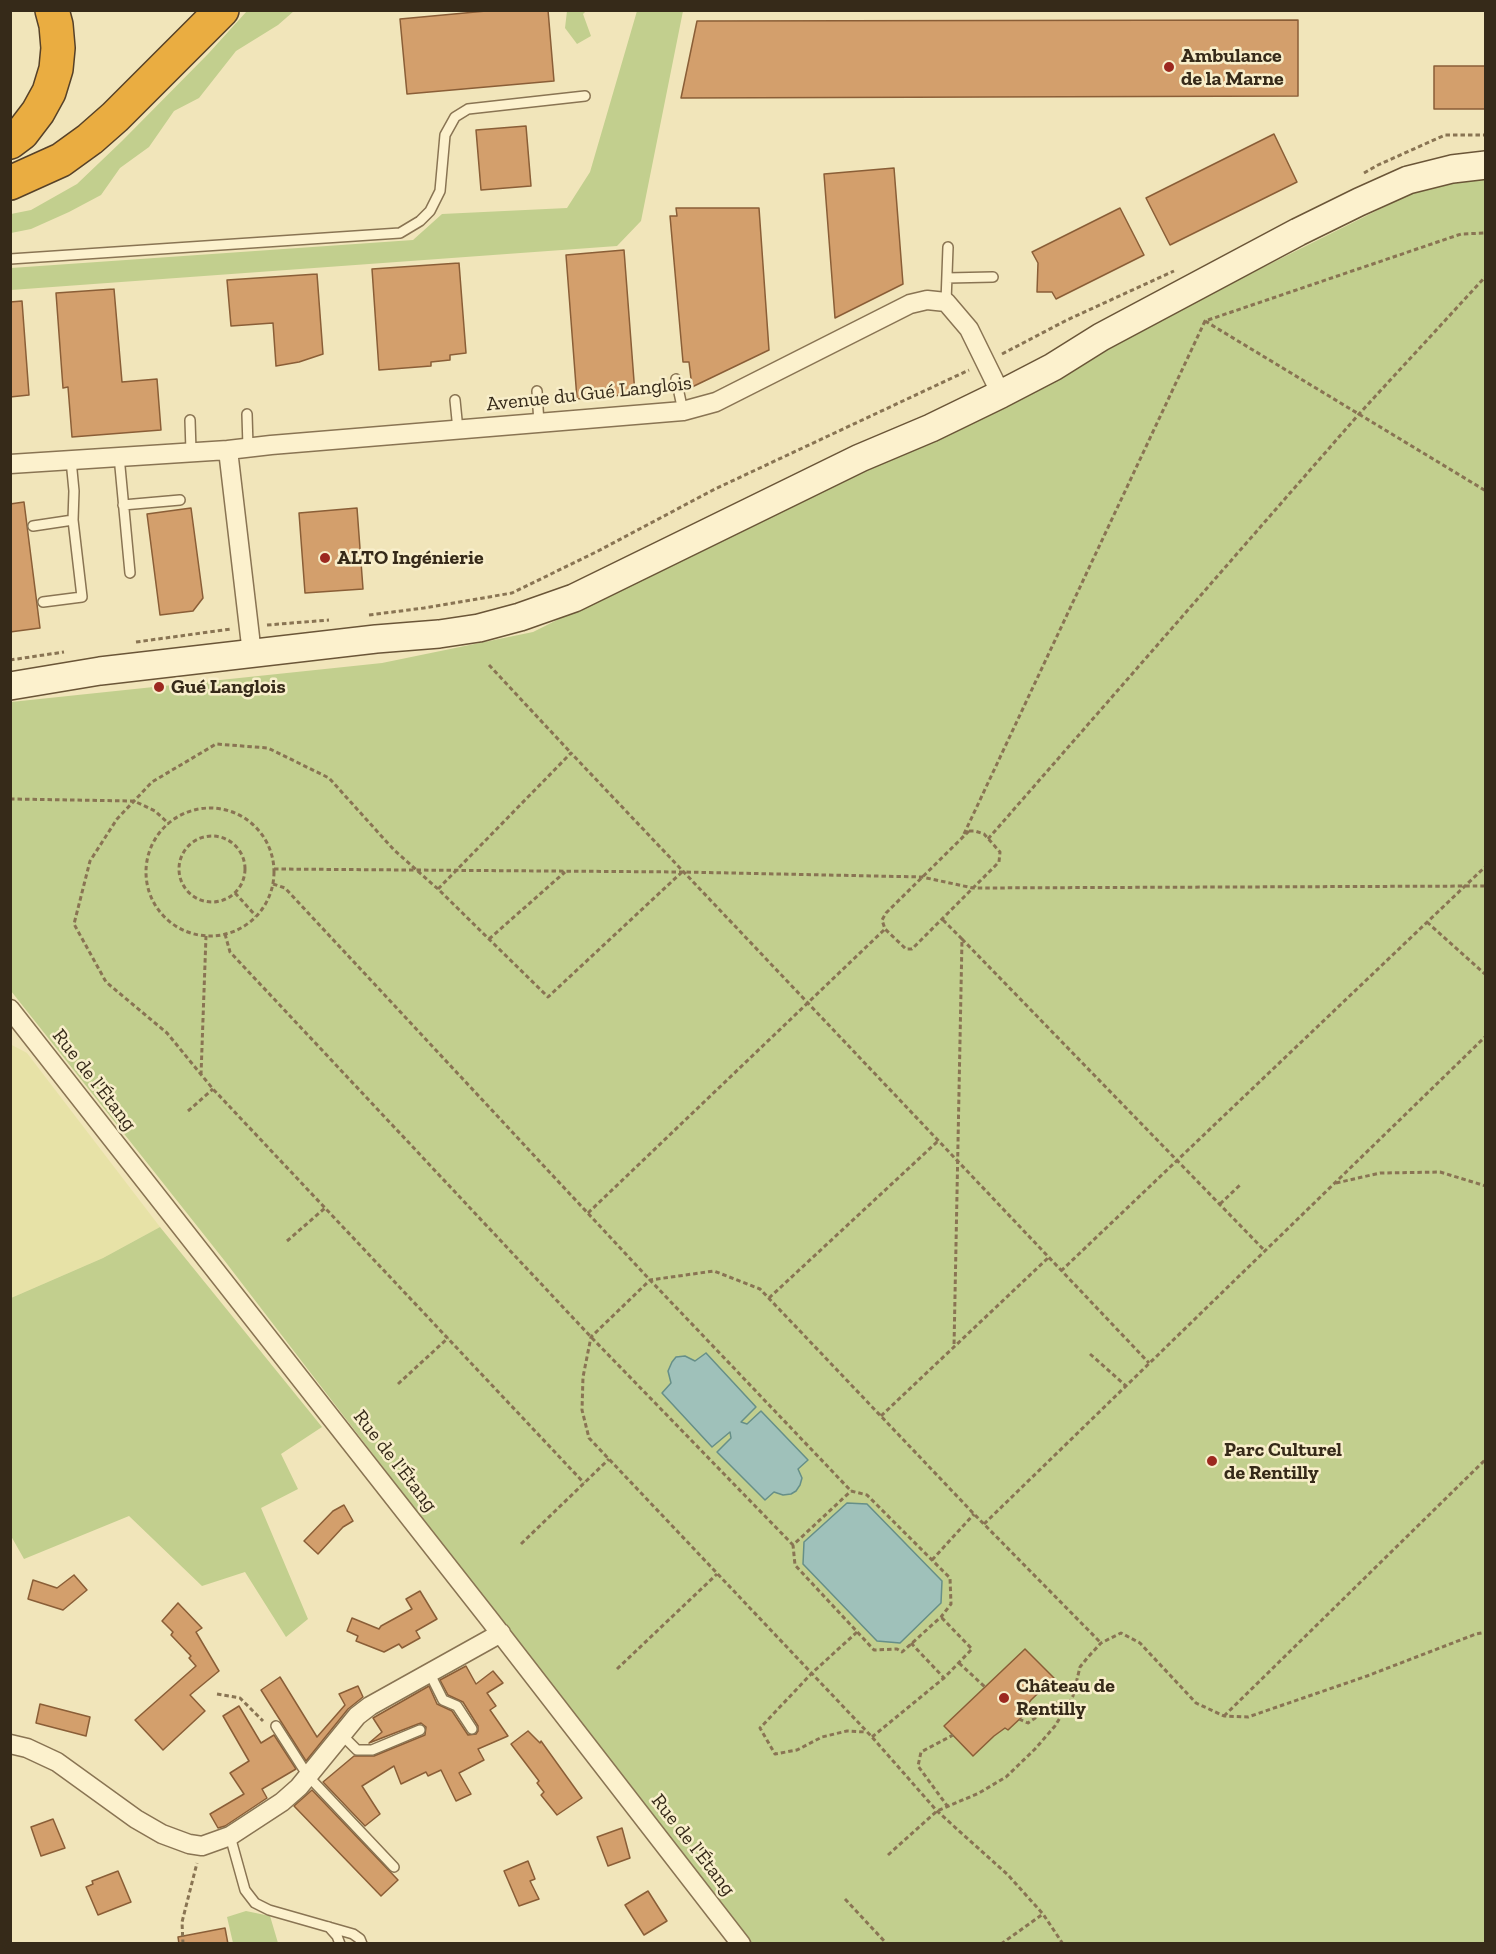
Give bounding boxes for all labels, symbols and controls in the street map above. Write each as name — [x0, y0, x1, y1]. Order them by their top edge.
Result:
place label: Ambulance de la Marne — [1181, 44, 1284, 91]
marker: Ambulance de la Marne — [1162, 60, 1176, 74]
street label: Avenue du Gué Langlois — [485, 371, 693, 417]
place label: ALTO Ingénierie — [337, 546, 484, 570]
marker: ALTO Ingénierie — [318, 551, 332, 565]
place label: Gué Langlois — [171, 675, 286, 699]
marker: Gué Langlois — [152, 680, 166, 694]
street label: Rue de l'Étang — [47, 1024, 141, 1136]
street label: Rue de l'Étang — [348, 1405, 442, 1517]
place label: Parc Culturel de Rentilly — [1224, 1438, 1342, 1485]
marker: Parc Culturel de Rentilly — [1205, 1454, 1219, 1468]
place label: Château de Rentilly — [1016, 1674, 1115, 1721]
marker: Château de Rentilly — [997, 1691, 1011, 1705]
street label: Rue de l'Étang — [646, 1789, 740, 1901]

